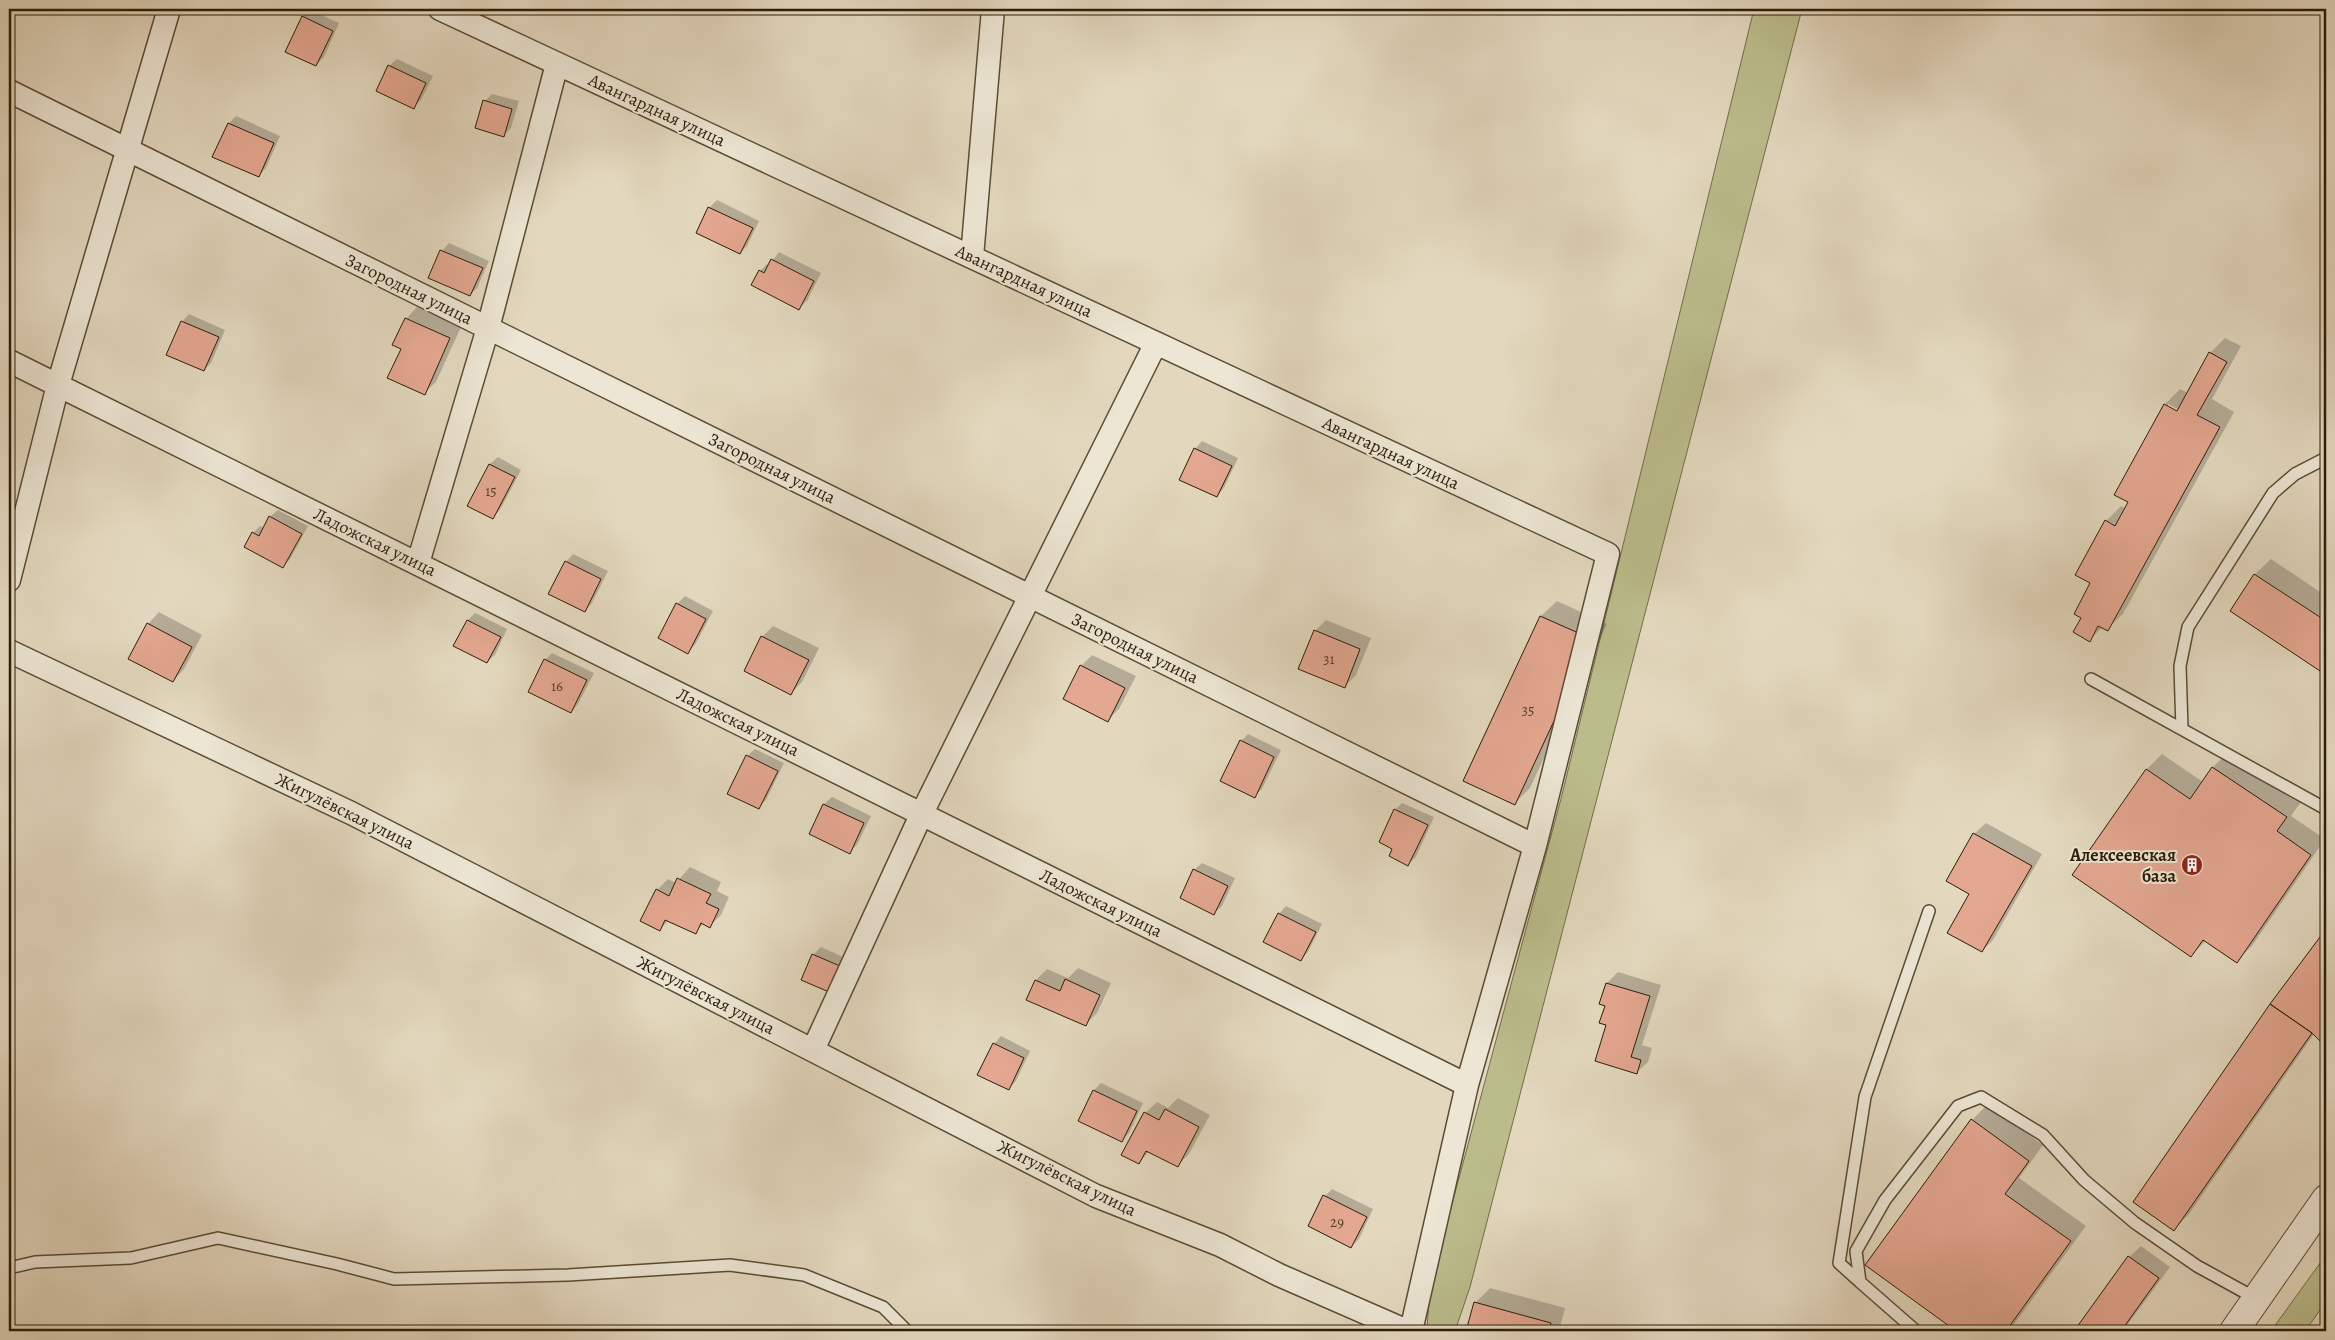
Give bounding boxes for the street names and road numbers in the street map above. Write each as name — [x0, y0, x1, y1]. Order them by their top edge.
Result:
street label: Авангардная улица — [584, 67, 730, 153]
street label: Авангардная улица — [951, 238, 1097, 324]
street label: Загородная улица — [341, 248, 477, 331]
street label: Авангардная улица — [1318, 410, 1464, 496]
street label: Загородная улица — [704, 427, 840, 510]
street label: Ладожская улица — [310, 502, 441, 582]
street label: Загородная улица — [1067, 607, 1203, 690]
street label: Ладожская улица — [673, 682, 804, 762]
street label: Жигулёвская улица — [272, 767, 419, 855]
street label: Ладожская улица — [1036, 863, 1167, 943]
street label: Жигулёвская улица — [633, 950, 780, 1040]
street label: Жигулёвская улица — [994, 1134, 1141, 1222]

